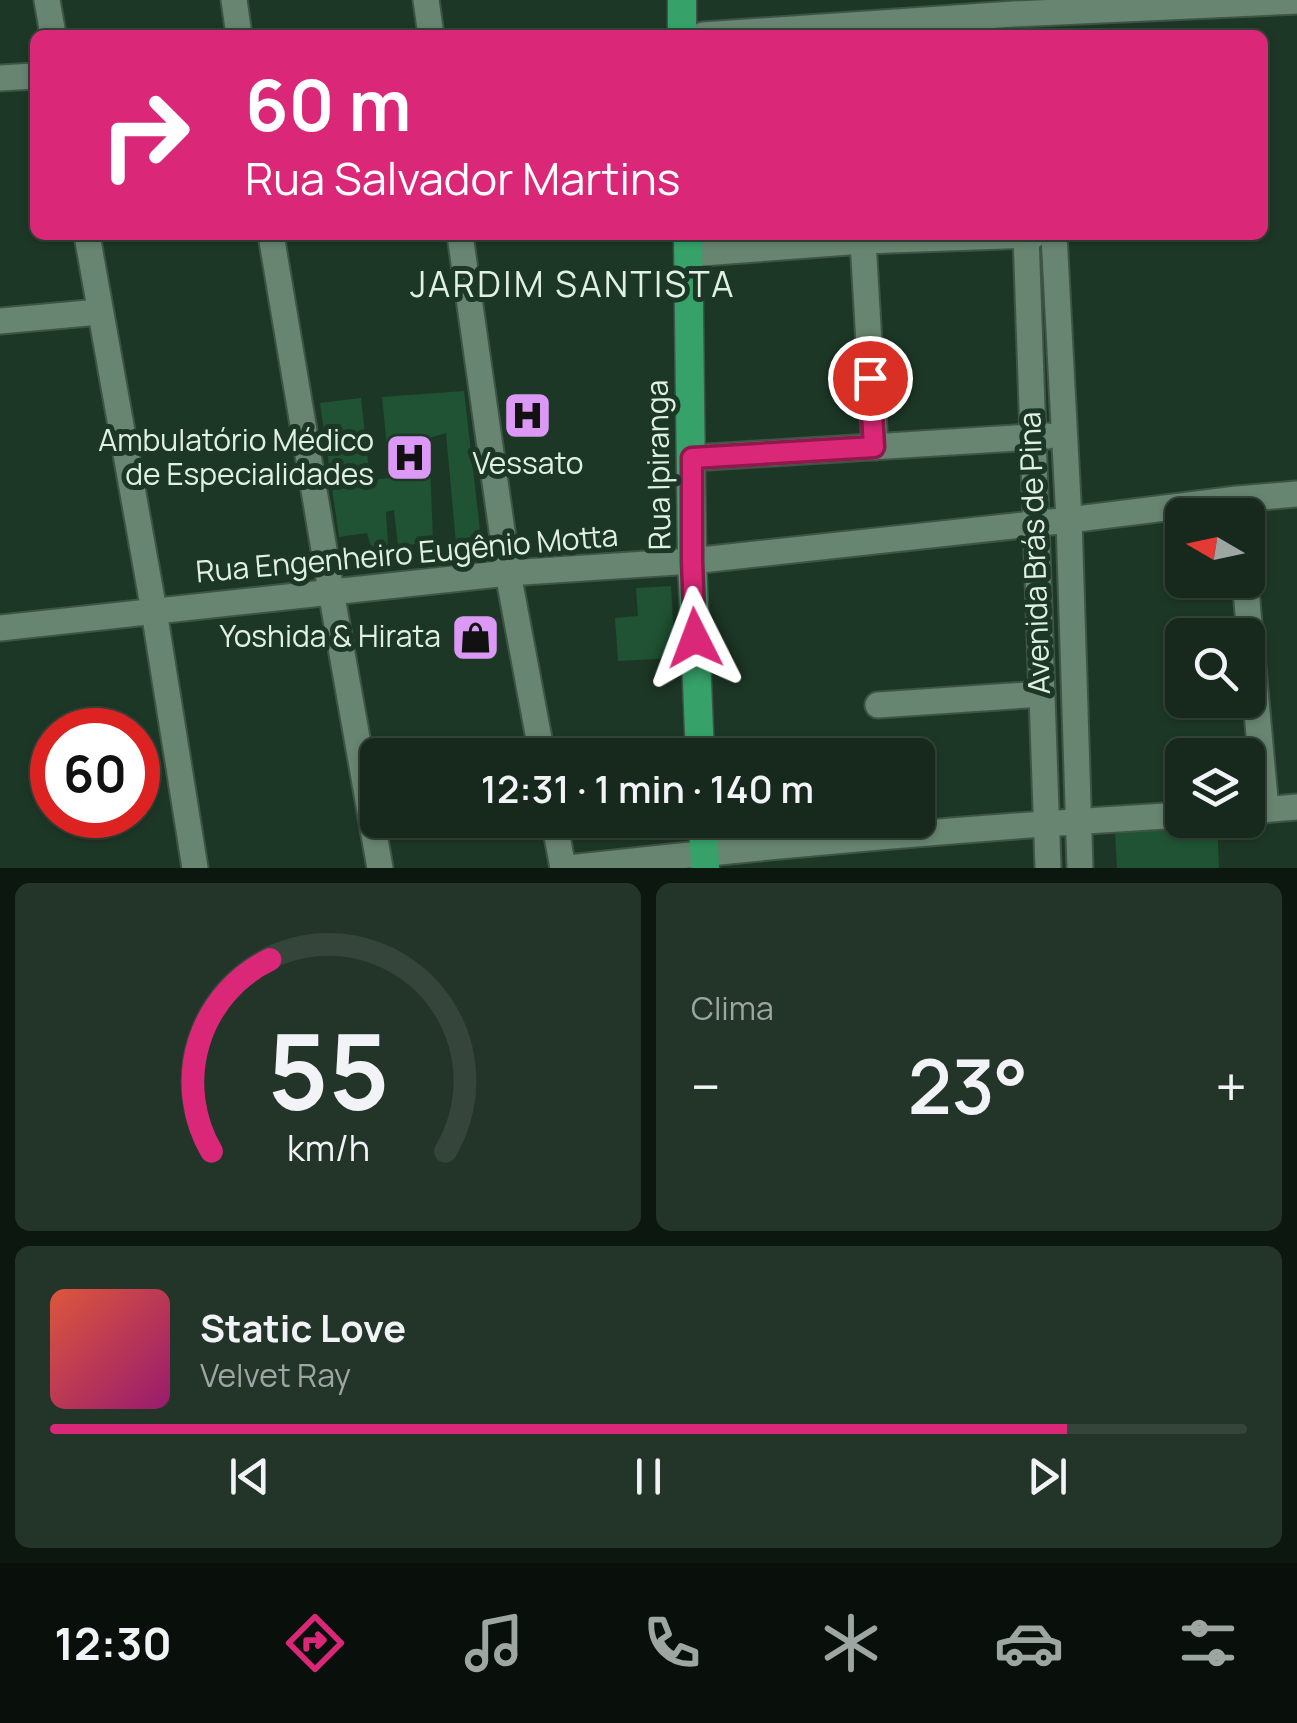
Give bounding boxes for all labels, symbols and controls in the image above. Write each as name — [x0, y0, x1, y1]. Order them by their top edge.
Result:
text: 60 m — [245, 56, 412, 152]
icon: right — [80, 70, 210, 200]
text: Rua Salvador Martins — [245, 147, 680, 209]
district label: JARDIM SANTISTA — [410, 260, 736, 308]
pin — [828, 336, 913, 421]
icon: arrive — [843, 351, 898, 406]
street label: Rua Ipiranga — [636, 380, 679, 551]
hospital icon: Vessato — [502, 389, 554, 441]
street label: Avenida Brás de Pina — [1008, 411, 1059, 695]
place label: Ambulatório Médico de Especialidades — [98, 419, 374, 494]
hospital icon: Ambulatório Médico de Especialidades — [383, 432, 435, 484]
place label: Vessato — [472, 442, 584, 483]
north arrow — [1165, 498, 1265, 598]
map controls — [1165, 498, 1265, 838]
street label: Rua Engenheiro Eugênio Motta — [194, 514, 620, 591]
position arrow — [643, 586, 747, 690]
shop icon: Yoshida & Hirata — [450, 611, 502, 663]
place label: Yoshida & Hirata — [219, 615, 441, 656]
button: search — [1165, 618, 1265, 718]
speed limit sign: 60 — [30, 708, 160, 838]
button: layers — [1165, 738, 1265, 838]
text: 12:31 · 1 min · 140 m — [481, 762, 814, 814]
text: Clima — [691, 986, 774, 1030]
text: 55 — [267, 998, 389, 1140]
text: 23° — [908, 1034, 1028, 1137]
text: − — [691, 1048, 721, 1124]
text: + — [1215, 1048, 1247, 1124]
text: km/h — [286, 1123, 370, 1172]
text: Static Love — [200, 1301, 406, 1353]
text: Velvet Ray — [200, 1353, 351, 1397]
icon: previous — [222, 1449, 277, 1504]
icon: pause — [621, 1449, 676, 1504]
icon: next — [1020, 1449, 1075, 1504]
icon: directions — [280, 1608, 350, 1678]
icon: music — [459, 1608, 529, 1678]
icon: phone — [637, 1608, 707, 1678]
icon: climate — [816, 1608, 886, 1678]
icon: car — [994, 1608, 1064, 1678]
icon: filters — [1173, 1608, 1243, 1678]
text: 12:30 — [54, 1612, 172, 1674]

